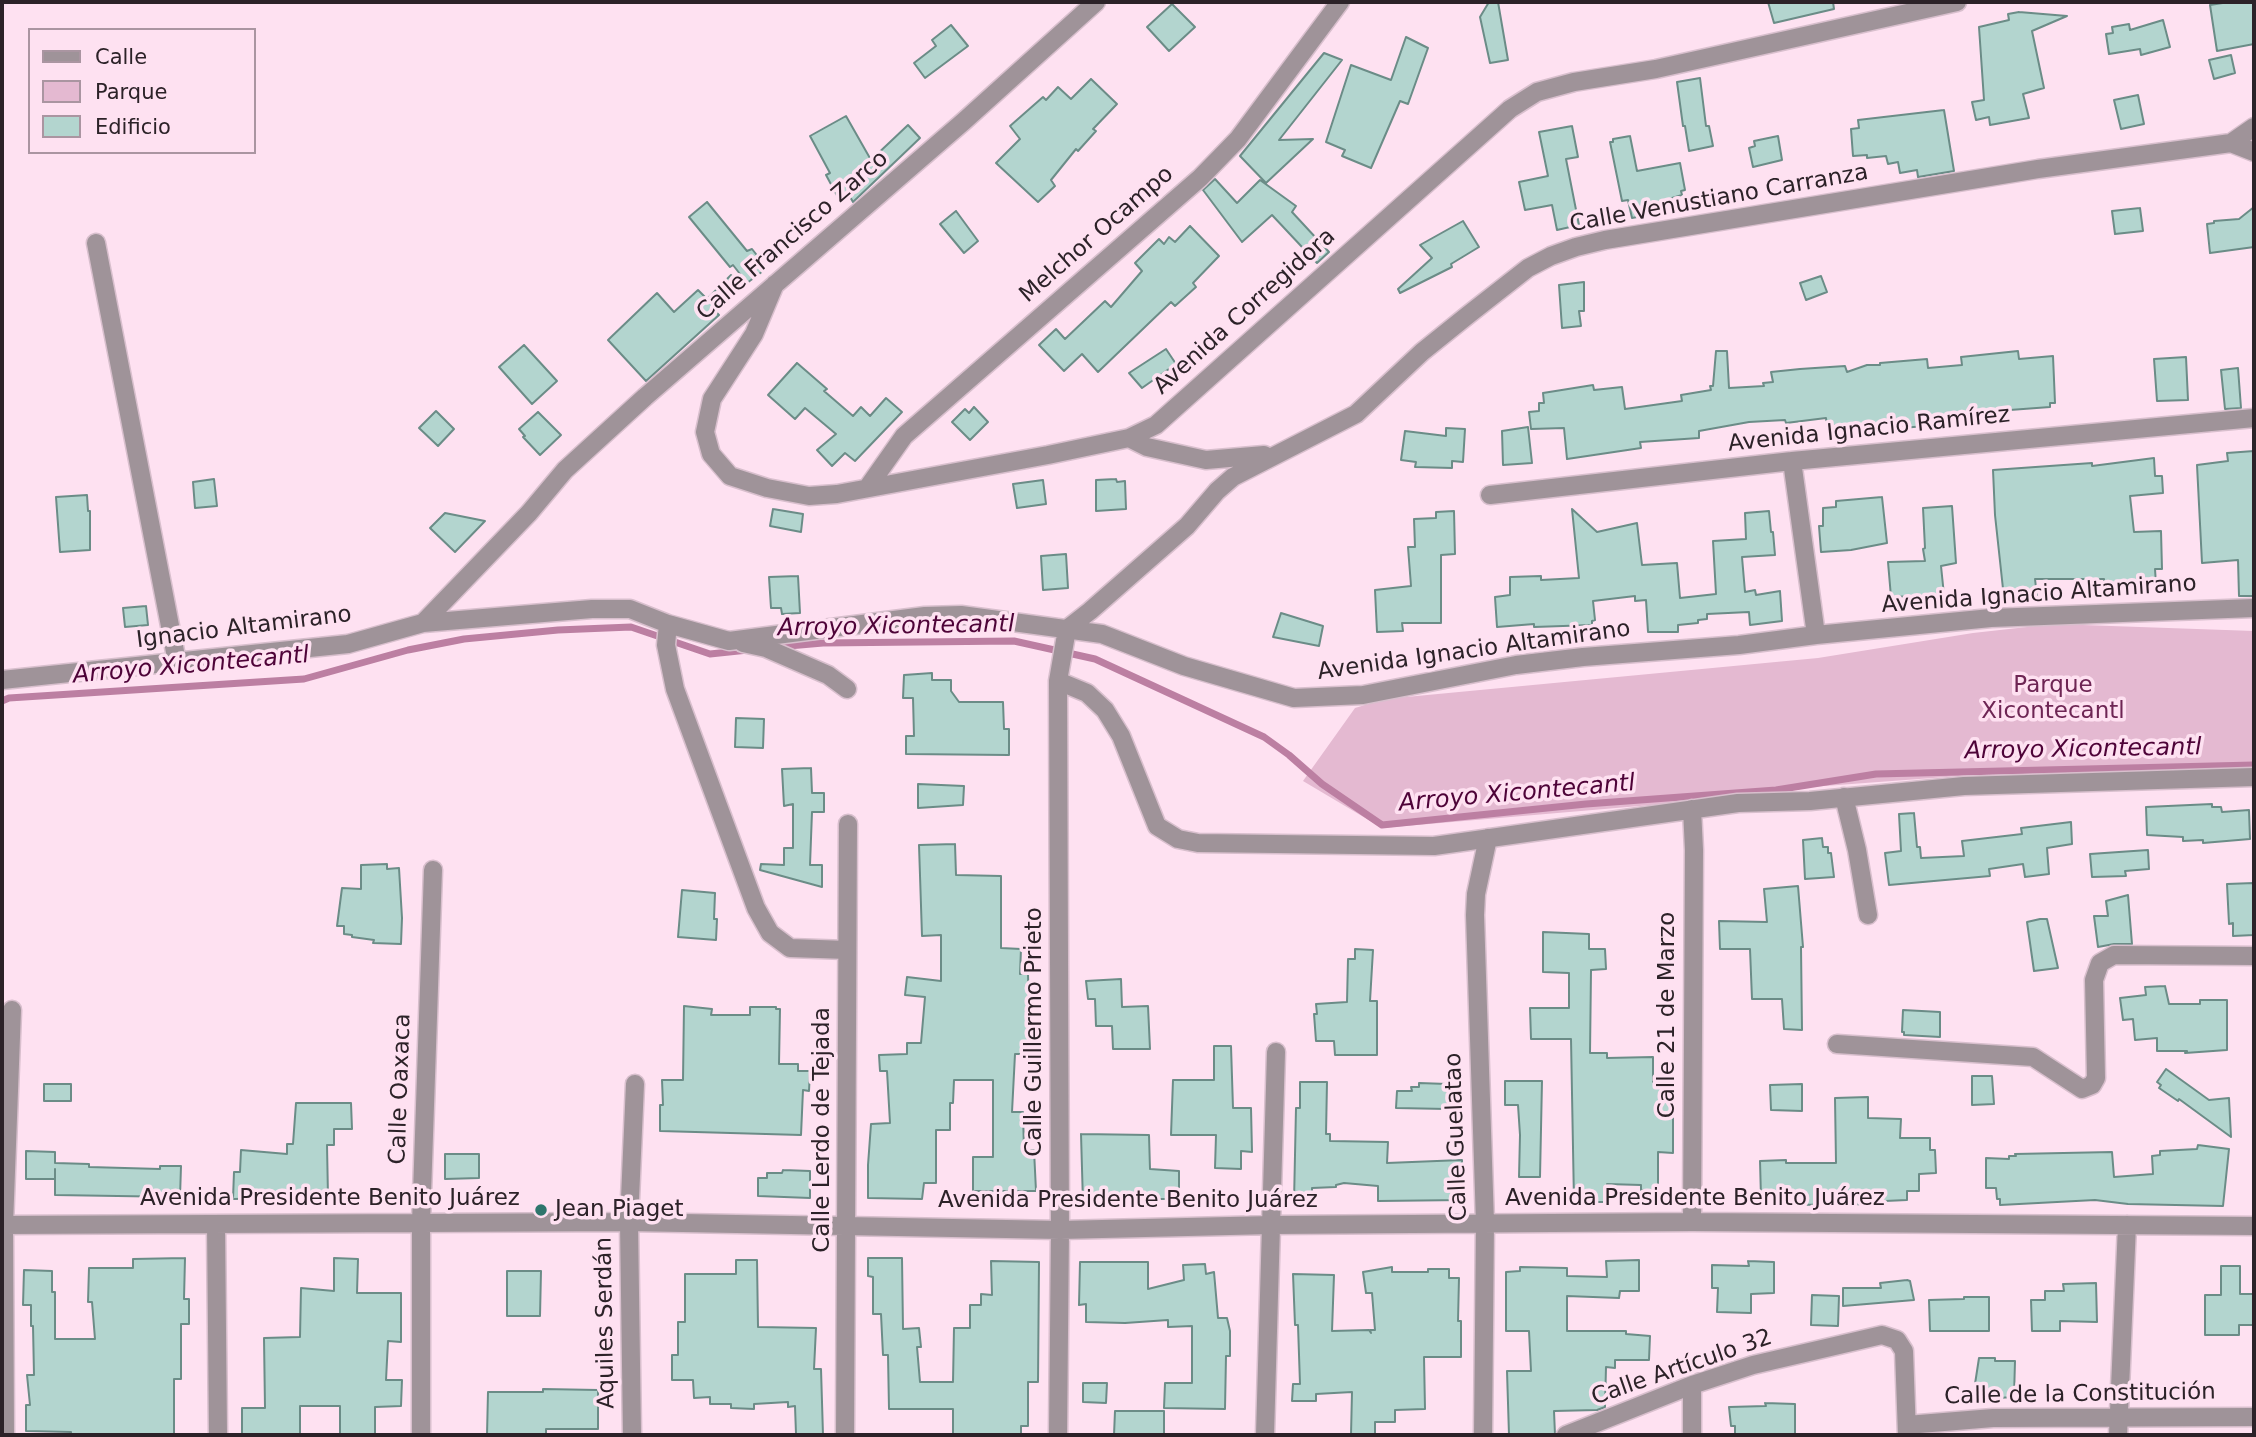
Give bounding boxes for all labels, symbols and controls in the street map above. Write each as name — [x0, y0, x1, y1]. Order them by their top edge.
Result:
legend — [28, 28, 256, 154]
text: Calle — [95, 45, 147, 69]
text: Parque — [95, 80, 167, 104]
text: Edificio — [95, 115, 171, 139]
street label: Calle Francisco Zarco — [692, 145, 894, 327]
street label: Calle Venustiano Carranza — [1568, 159, 1870, 239]
street label: Melchor Ocampo — [1015, 161, 1179, 309]
street label: Avenida Corregidora — [1149, 223, 1341, 401]
street label: Avenida Ignacio Ramírez — [1727, 401, 2011, 459]
street label: Avenida Ignacio Altamirano — [1881, 570, 2197, 620]
street label: Ignacio Altamirano — [135, 601, 353, 655]
water label: Arroyo Xicontecantl — [777, 611, 1015, 643]
street label: Avenida Ignacio Altamirano — [1316, 615, 1632, 687]
water label: Arroyo Xicontecantl — [72, 641, 310, 691]
park label: Parque Xicontecantl — [1981, 672, 2125, 726]
water label: Arroyo Xicontecantl — [1964, 734, 2202, 766]
water label: Arroyo Xicontecantl — [1398, 769, 1636, 819]
street label: Calle Guillermo Prieto — [1021, 907, 1049, 1157]
street label: Calle 21 de Marzo — [1654, 912, 1682, 1118]
street label: Calle Lerdo de Tejada — [809, 1007, 837, 1253]
street label: Calle Oaxaca — [385, 1013, 417, 1165]
street label: Calle Guelatao — [1440, 1052, 1474, 1222]
street label: Avenida Presidente Benito Juárez — [140, 1185, 520, 1213]
street label: Avenida Presidente Benito Juárez — [1505, 1185, 1885, 1213]
street label: Avenida Presidente Benito Juárez — [938, 1187, 1318, 1215]
place label: Jean Piaget — [555, 1196, 684, 1224]
marker: Jean Piaget — [533, 1202, 549, 1218]
street label: Aquiles Serdán — [591, 1237, 621, 1409]
street label: Calle Artículo 32 — [1588, 1324, 1776, 1412]
street label: Calle de la Constitución — [1944, 1379, 2216, 1411]

